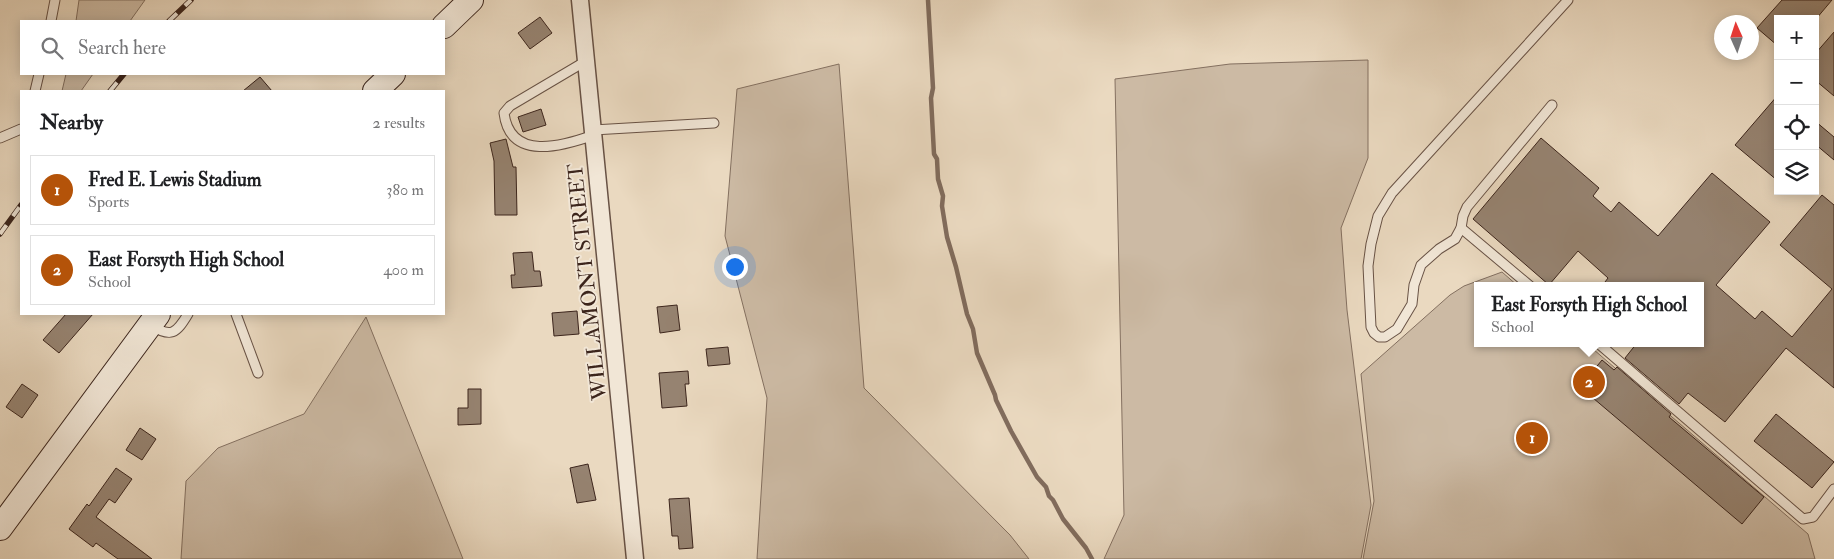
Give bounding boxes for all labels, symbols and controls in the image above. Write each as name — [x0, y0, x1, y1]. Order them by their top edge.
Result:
north arrow — [1714, 15, 1759, 60]
map controls — [1774, 15, 1819, 195]
button: + — [1774, 15, 1819, 60]
search box — [20, 20, 445, 75]
icon: search — [38, 34, 66, 62]
text: Search here — [78, 36, 166, 60]
button: − — [1774, 60, 1819, 105]
button: locate — [1774, 105, 1819, 150]
text: Nearby — [40, 109, 103, 136]
text: 2 results — [372, 113, 425, 133]
button: layers — [1774, 150, 1819, 195]
street label: WILLAMONT STREET — [562, 162, 613, 403]
text: Fred E. Lewis Stadium — [88, 168, 262, 192]
text: 1 — [54, 180, 60, 200]
text: 380 m — [386, 180, 424, 200]
text: Sports — [88, 192, 129, 212]
text: East Forsyth High School — [88, 248, 284, 272]
your location — [722, 254, 748, 280]
text: 2 — [53, 260, 61, 280]
text: 400 m — [383, 260, 424, 280]
text: School — [88, 272, 131, 292]
popup — [1474, 282, 1704, 347]
text: East Forsyth High School — [1491, 293, 1687, 317]
text: School — [1491, 317, 1534, 337]
pin: 2 — [1573, 363, 1605, 401]
pin: 1 — [1516, 419, 1548, 457]

